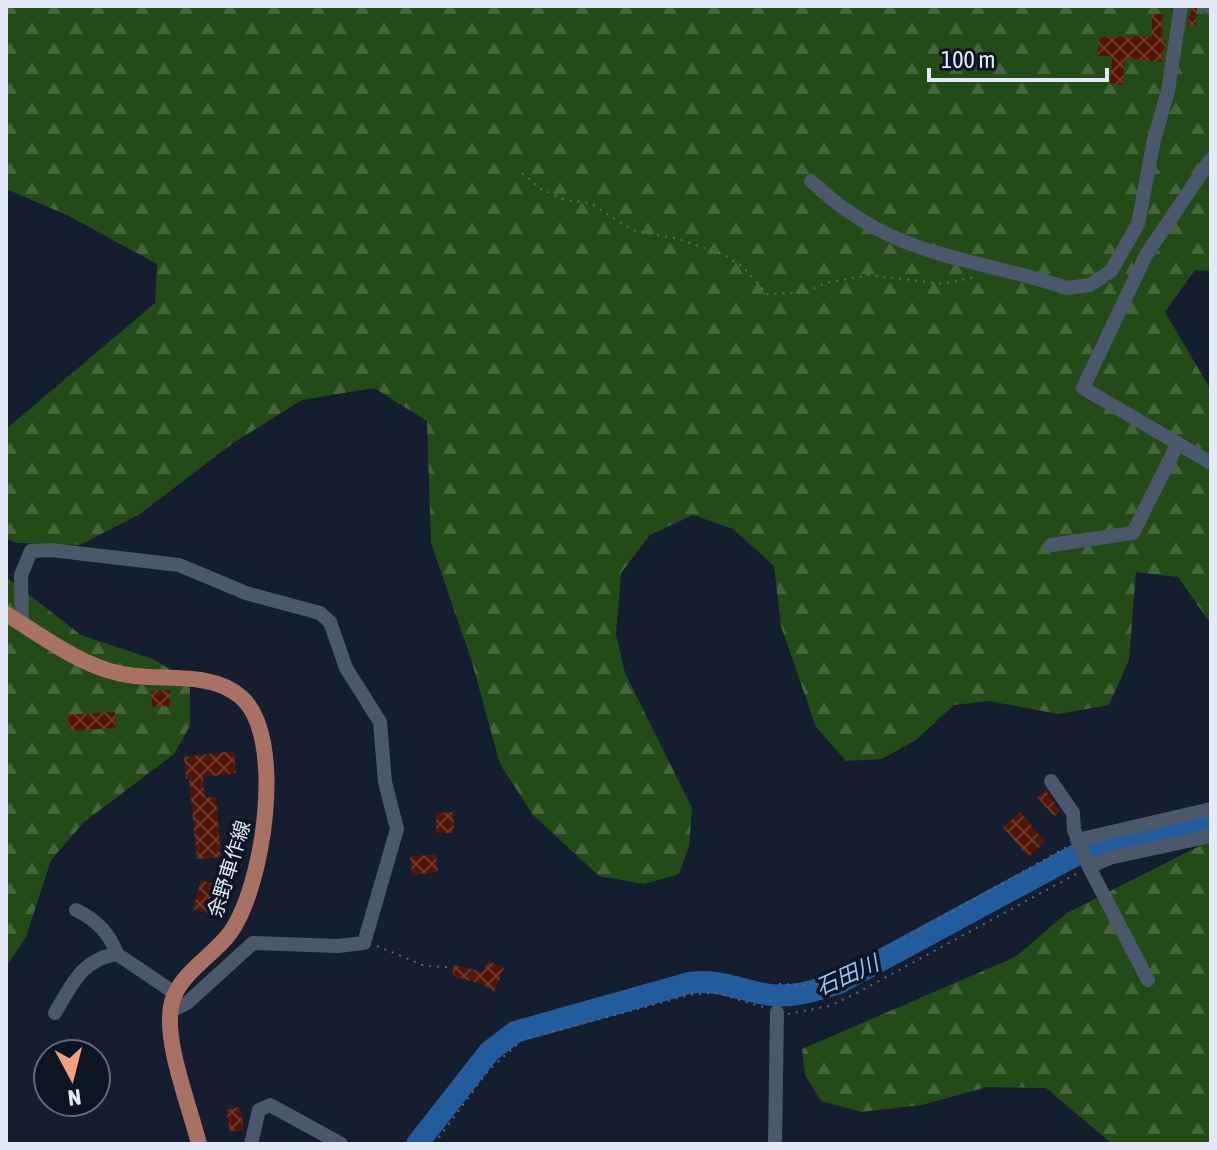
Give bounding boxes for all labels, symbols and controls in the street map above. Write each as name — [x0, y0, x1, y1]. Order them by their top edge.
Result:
scale bar — [929, 32, 1107, 82]
text: 100 m — [941, 46, 995, 73]
street label: 余野車作線 — [203, 818, 254, 920]
water label: 石田川 — [812, 949, 884, 1000]
north arrow — [32, 1038, 112, 1118]
text: N — [66, 1084, 82, 1112]

